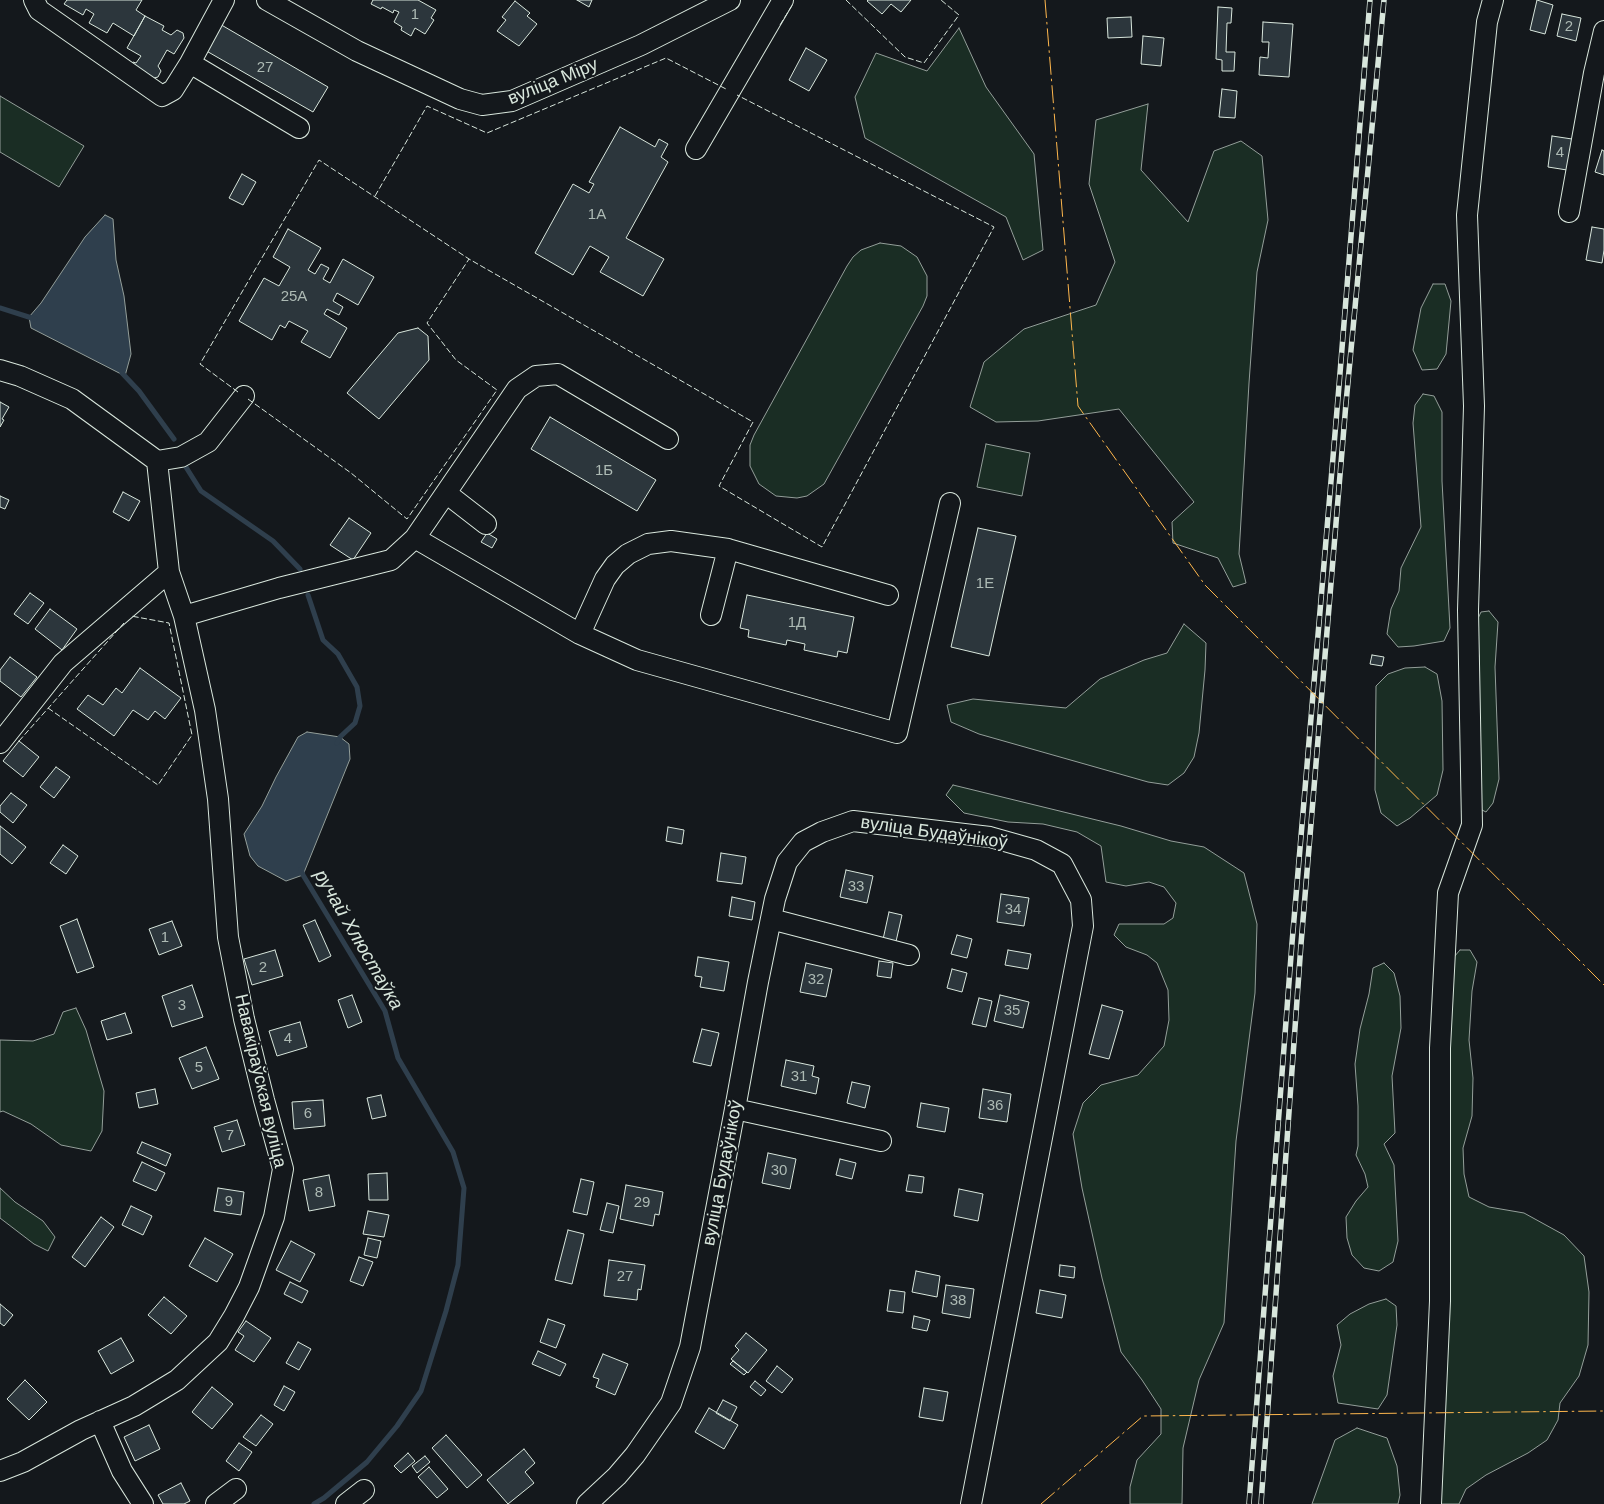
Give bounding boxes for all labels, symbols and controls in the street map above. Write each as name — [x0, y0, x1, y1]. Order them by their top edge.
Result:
house number: 1 — [411, 6, 419, 24]
house number: 2 — [1565, 18, 1573, 36]
street label: вуліца Міру — [505, 54, 601, 110]
house number: 27 — [257, 59, 273, 77]
house number: 4 — [1556, 144, 1564, 162]
house number: 1А — [588, 206, 606, 224]
house number: 25А — [281, 288, 307, 306]
house number: 1Б — [595, 462, 613, 480]
house number: 1Е — [976, 575, 994, 593]
house number: 1Д — [788, 614, 806, 632]
street label: вуліца Будаўнікоў — [859, 812, 1009, 854]
water label: ручай Хлюстаўка — [309, 866, 407, 1014]
house number: 33 — [848, 878, 864, 896]
house number: 34 — [1005, 901, 1021, 919]
house number: 1 — [161, 929, 169, 947]
house number: 2 — [259, 959, 267, 977]
house number: 32 — [808, 971, 824, 989]
street label: Навакіраўская вуліца — [229, 992, 291, 1170]
house number: 3 — [178, 997, 186, 1015]
house number: 35 — [1004, 1002, 1020, 1020]
house number: 4 — [284, 1030, 292, 1048]
house number: 5 — [195, 1059, 203, 1077]
house number: 31 — [791, 1068, 807, 1086]
house number: 36 — [987, 1097, 1003, 1115]
street label: вуліца Будаўнікоў — [698, 1098, 748, 1248]
house number: 6 — [304, 1105, 312, 1123]
house number: 7 — [226, 1127, 234, 1145]
house number: 30 — [771, 1162, 787, 1180]
house number: 8 — [315, 1184, 323, 1202]
house number: 9 — [225, 1193, 233, 1211]
house number: 29 — [634, 1194, 650, 1212]
house number: 27 — [617, 1268, 633, 1286]
house number: 38 — [950, 1292, 966, 1310]

